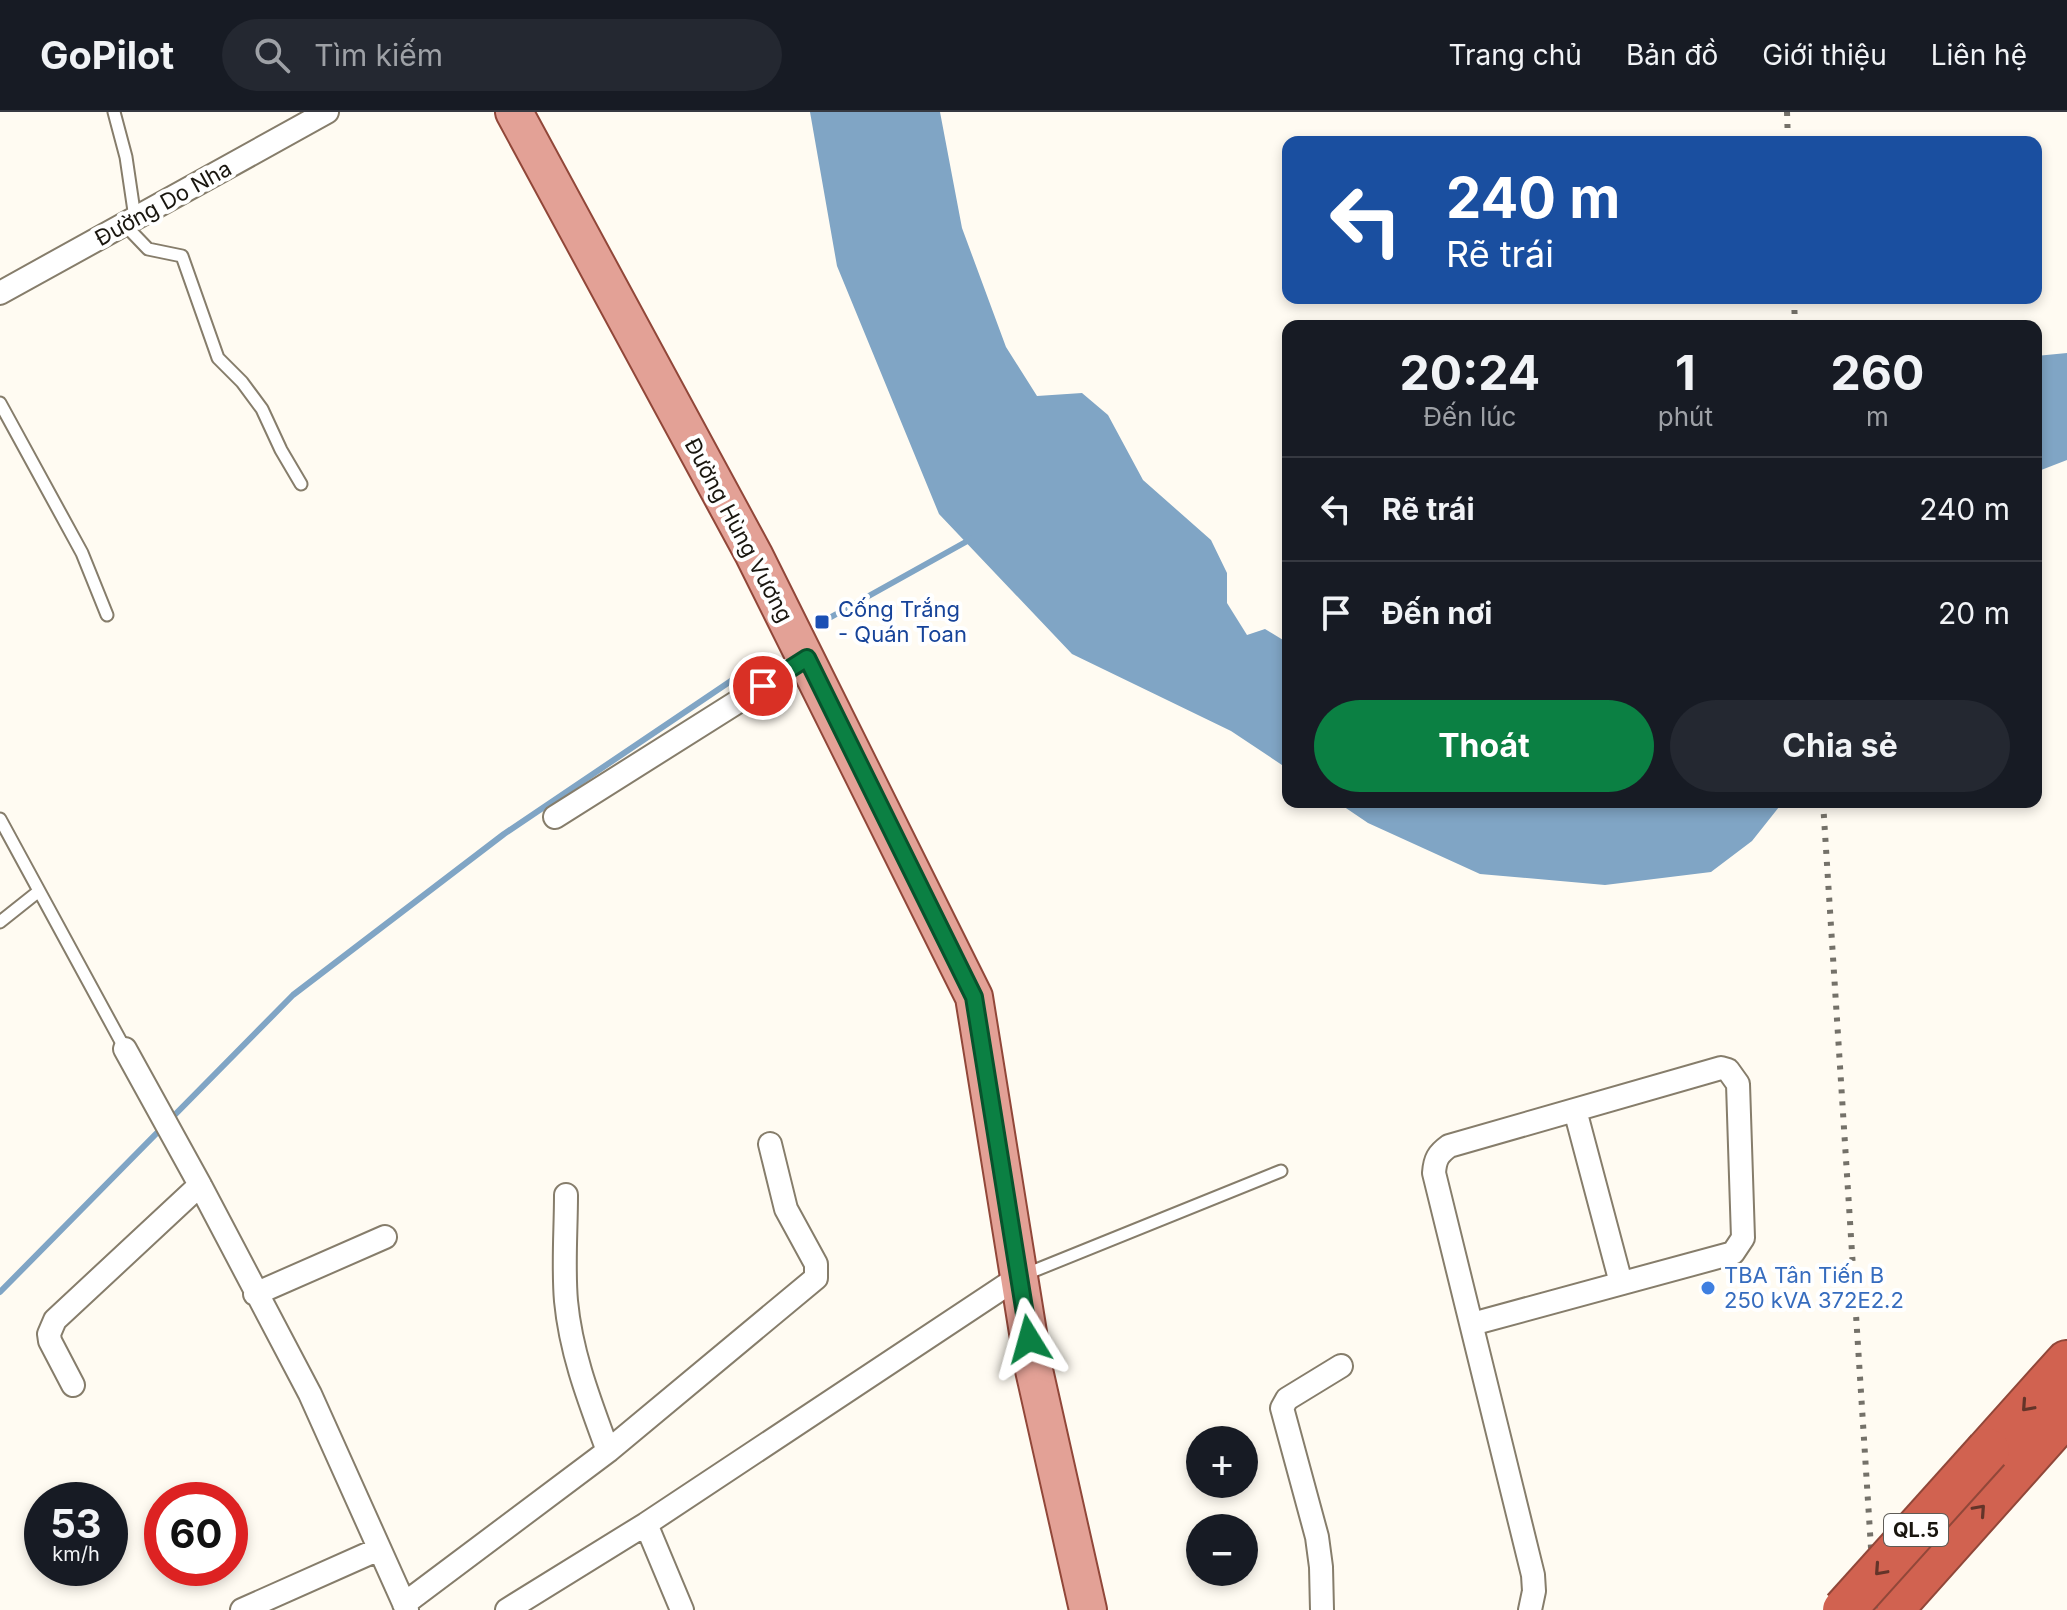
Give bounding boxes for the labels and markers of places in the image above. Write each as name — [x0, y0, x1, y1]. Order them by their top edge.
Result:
place label: Cống Trắng - Quán Toan — [838, 596, 967, 647]
marker: Cống Trắng - Quán Toan — [813, 613, 831, 631]
pin — [729, 652, 797, 720]
place label: TBA Tân Tiến B 250 kVA 372E2.2 — [1724, 1262, 1904, 1313]
marker: TBA Tân Tiến B 250 kVA 372E2.2 — [1699, 1279, 1717, 1297]

